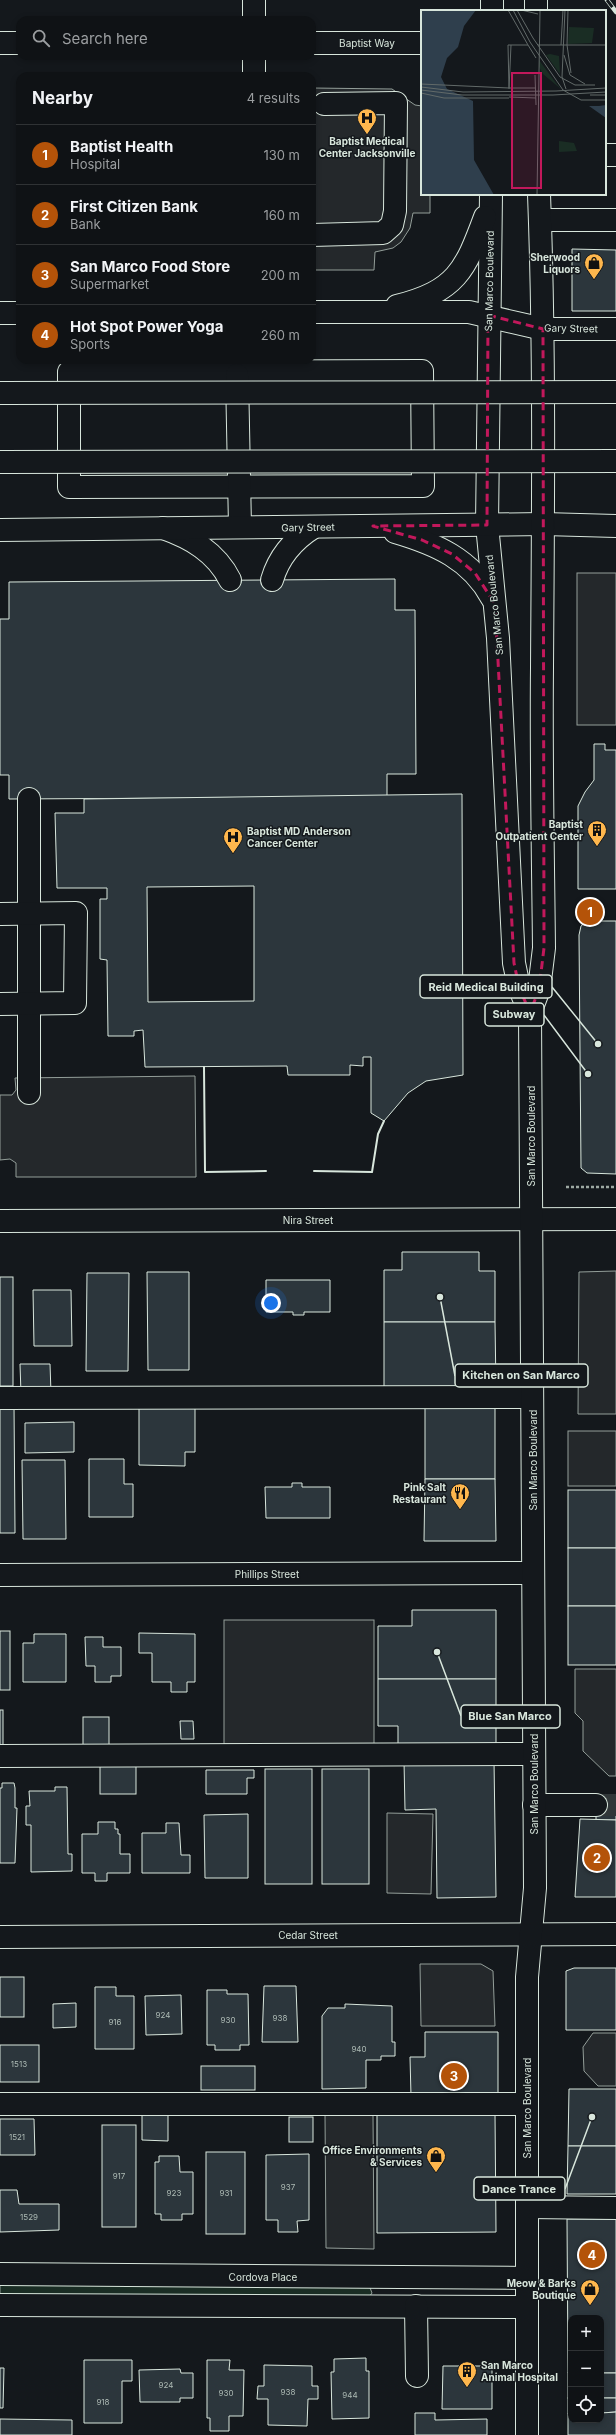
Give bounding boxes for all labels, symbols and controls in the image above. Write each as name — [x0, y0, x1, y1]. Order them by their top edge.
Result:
inset map — [421, 10, 606, 195]
search box — [16, 16, 316, 60]
icon: search — [30, 27, 52, 49]
text: Search here — [62, 29, 148, 48]
street label: Baptist Way — [339, 37, 395, 49]
text: Nearby — [32, 88, 93, 108]
text: 4 results — [247, 90, 300, 106]
hospital icon: Baptist Medical Center Jacksonville — [356, 107, 378, 135]
place label: Baptist Medical Center Jacksonville — [319, 135, 415, 159]
text: Baptist Health — [70, 137, 173, 156]
text: 1 — [42, 147, 48, 163]
text: 130 m — [263, 147, 300, 163]
text: Hospital — [70, 156, 120, 172]
text: First Citizen Bank — [70, 197, 198, 216]
text: 2 — [41, 207, 49, 223]
text: 160 m — [263, 207, 300, 223]
text: Bank — [70, 216, 101, 232]
street label: San Marco Boulevard — [482, 230, 496, 332]
place label: Sherwood Liquors — [530, 251, 580, 275]
shop icon: Sherwood Liquors — [583, 252, 605, 280]
text: San Marco Food Store — [70, 257, 230, 276]
text: 3 — [41, 267, 49, 283]
text: 200 m — [261, 267, 300, 283]
text: Supermarket — [70, 276, 149, 292]
text: Hot Spot Power Yoga — [70, 317, 223, 336]
street label: Gary Street — [544, 322, 599, 334]
text: 4 — [41, 327, 49, 343]
text: 260 m — [261, 327, 300, 343]
text: Sports — [70, 336, 110, 352]
street label: Gary Street — [281, 521, 336, 533]
street label: San Marco Boulevard — [483, 554, 505, 656]
place label: Baptist Outpatient Center — [495, 818, 583, 842]
building icon: Baptist Outpatient Center — [586, 819, 608, 847]
place label: Baptist MD Anderson Cancer Center — [247, 825, 351, 849]
hospital icon: Baptist MD Anderson Cancer Center — [222, 826, 244, 854]
pin: 1 — [577, 897, 603, 927]
callout: Reid Medical Building — [420, 975, 552, 998]
text: Reid Medical Building — [428, 980, 544, 994]
callout: Subway — [485, 1003, 544, 1026]
text: Subway — [493, 1007, 536, 1021]
street label: San Marco Boulevard — [525, 1086, 537, 1186]
street label: Nira Street — [283, 1214, 334, 1226]
your location — [261, 1293, 281, 1313]
callout: Kitchen on San Marco — [455, 1364, 588, 1387]
text: Kitchen on San Marco — [462, 1368, 580, 1382]
street label: San Marco Boulevard — [527, 1410, 539, 1510]
place label: Pink Salt Restaurant — [393, 1481, 446, 1505]
restaurant icon: Pink Salt Restaurant — [449, 1482, 471, 1510]
street label: Phillips Street — [235, 1568, 300, 1580]
callout: Blue San Marco — [461, 1705, 560, 1728]
text: Blue San Marco — [468, 1709, 552, 1723]
street label: San Marco Boulevard — [528, 1734, 540, 1834]
pin: 2 — [584, 1843, 610, 1873]
street label: Cedar Street — [278, 1929, 339, 1941]
house number: 924 — [156, 2010, 170, 2020]
house number: 938 — [273, 2013, 287, 2023]
house number: 930 — [221, 2015, 235, 2025]
house number: 916 — [108, 2017, 122, 2027]
house number: 940 — [351, 2044, 367, 2054]
street label: San Marco Boulevard — [521, 2058, 533, 2158]
house number: 1513 — [11, 2059, 27, 2069]
pin: 3 — [441, 2061, 467, 2091]
house number: 1521 — [9, 2132, 25, 2142]
place label: Office Environments & Services — [322, 2144, 422, 2168]
shop icon: Office Environments & Services — [425, 2145, 447, 2173]
house number: 917 — [113, 2171, 126, 2181]
callout: Dance Trance — [474, 2177, 565, 2200]
house number: 937 — [281, 2182, 296, 2192]
text: Dance Trance — [482, 2182, 557, 2196]
house number: 923 — [167, 2188, 181, 2198]
house number: 931 — [219, 2188, 233, 2198]
house number: 1529 — [20, 2212, 38, 2222]
pin: 4 — [579, 2240, 605, 2270]
street label: Cordova Place — [229, 2271, 298, 2283]
place label: Meow & Barks Boutique — [507, 2277, 576, 2301]
shop icon: Meow & Barks Boutique — [579, 2278, 601, 2306]
map controls — [568, 2315, 604, 2423]
button: + — [568, 2315, 604, 2351]
button: − — [568, 2351, 604, 2387]
place label: San Marco Animal Hospital — [481, 2359, 558, 2383]
building icon: San Marco Animal Hospital — [456, 2360, 478, 2388]
house number: 924 — [159, 2380, 173, 2390]
house number: 938 — [281, 2387, 295, 2397]
button: locate — [568, 2387, 604, 2423]
house number: 930 — [219, 2388, 233, 2398]
house number: 944 — [342, 2390, 358, 2400]
house number: 918 — [96, 2397, 110, 2407]

